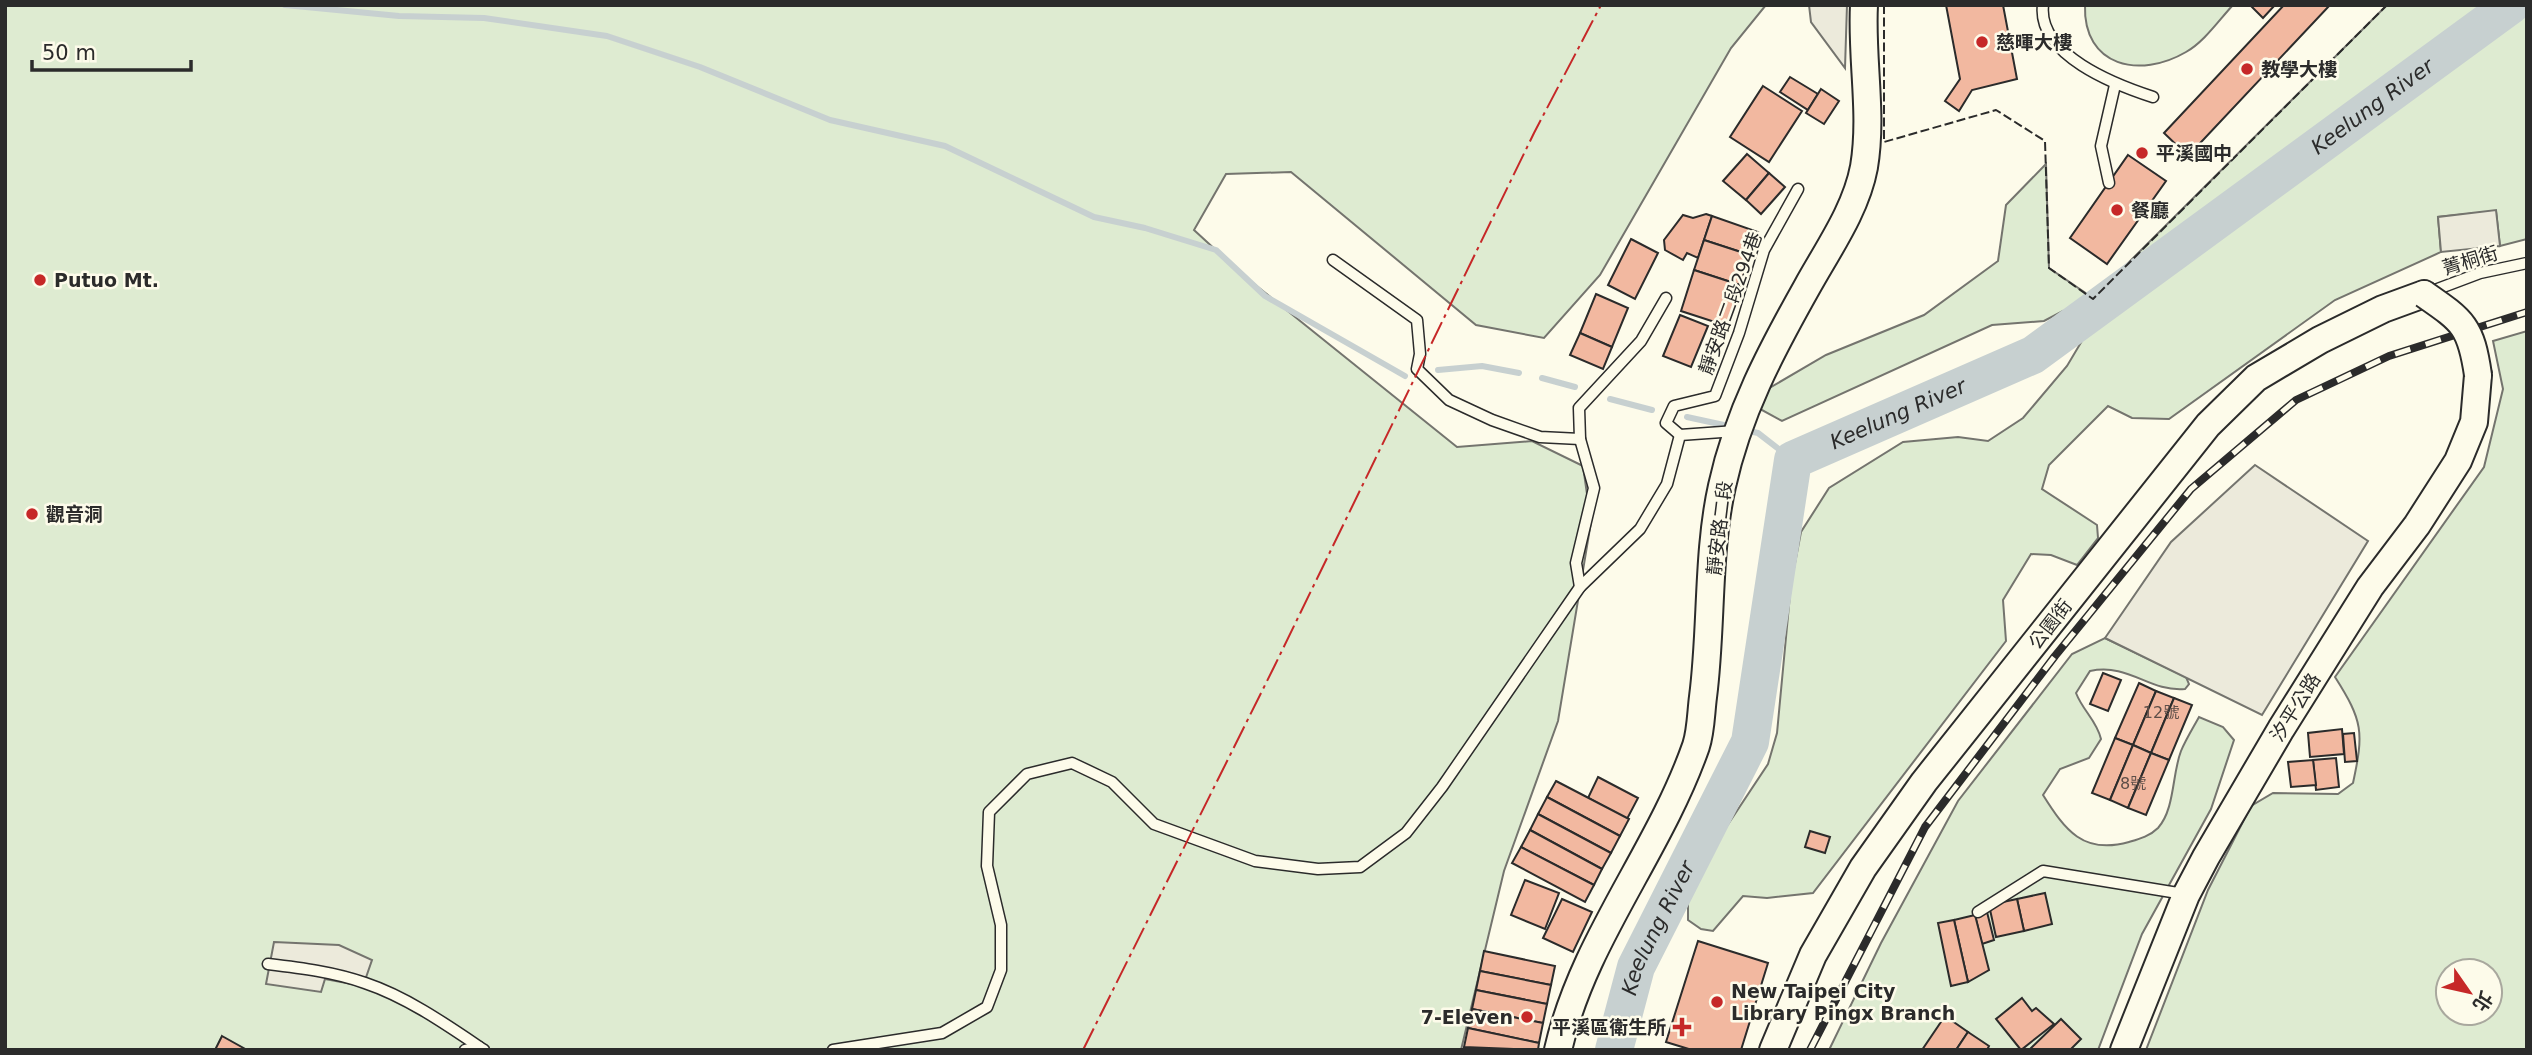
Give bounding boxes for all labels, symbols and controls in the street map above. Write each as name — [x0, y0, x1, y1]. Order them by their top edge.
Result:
scale bar — [32, 28, 191, 72]
place label: 慈暉大樓 — [1996, 31, 2072, 53]
marker: 慈暉大樓 — [1974, 34, 1990, 50]
text: 50 m — [42, 41, 96, 65]
water label: Keelung River — [2307, 53, 2439, 159]
place label: 教學大樓 — [2261, 58, 2337, 80]
marker: 教學大樓 — [2239, 61, 2255, 77]
place label: 平溪國中 — [2156, 142, 2232, 164]
marker: 平溪國中 — [2134, 145, 2150, 161]
place label: 餐廳 — [2131, 199, 2169, 221]
marker: 餐廳 — [2109, 202, 2125, 218]
street label: 靜安路二段294巷 — [1694, 229, 1766, 377]
street label: 菁桐街 — [2440, 241, 2500, 279]
place label: Putuo Mt. — [54, 269, 159, 291]
marker: Putuo Mt. — [32, 272, 48, 288]
water label: Keelung River — [1826, 373, 1971, 454]
street label: 靜安路二段 — [1702, 480, 1736, 576]
place label: 觀音洞 — [46, 503, 103, 525]
marker: 觀音洞 — [24, 506, 40, 522]
street label: 公園街 — [2024, 595, 2076, 653]
street label: 汐平公路 — [2266, 669, 2324, 745]
house number: 12號 — [2143, 703, 2179, 722]
house number: 8號 — [2120, 774, 2146, 793]
water label: Keelung River — [1617, 856, 1700, 998]
north arrow — [2434, 957, 2504, 1027]
place label: New Taipei City Library Pingx Branch — [1731, 980, 1955, 1024]
text: 北 — [2469, 987, 2498, 1016]
marker: New Taipei City Library Pingx Branch — [1709, 994, 1725, 1010]
place label: 7-Eleven — [1421, 1006, 1513, 1028]
marker: 7-Eleven — [1519, 1009, 1535, 1025]
place label: 平溪區衛生所 — [1552, 1016, 1666, 1038]
marker: 平溪區衛生所 — [1672, 1017, 1692, 1037]

